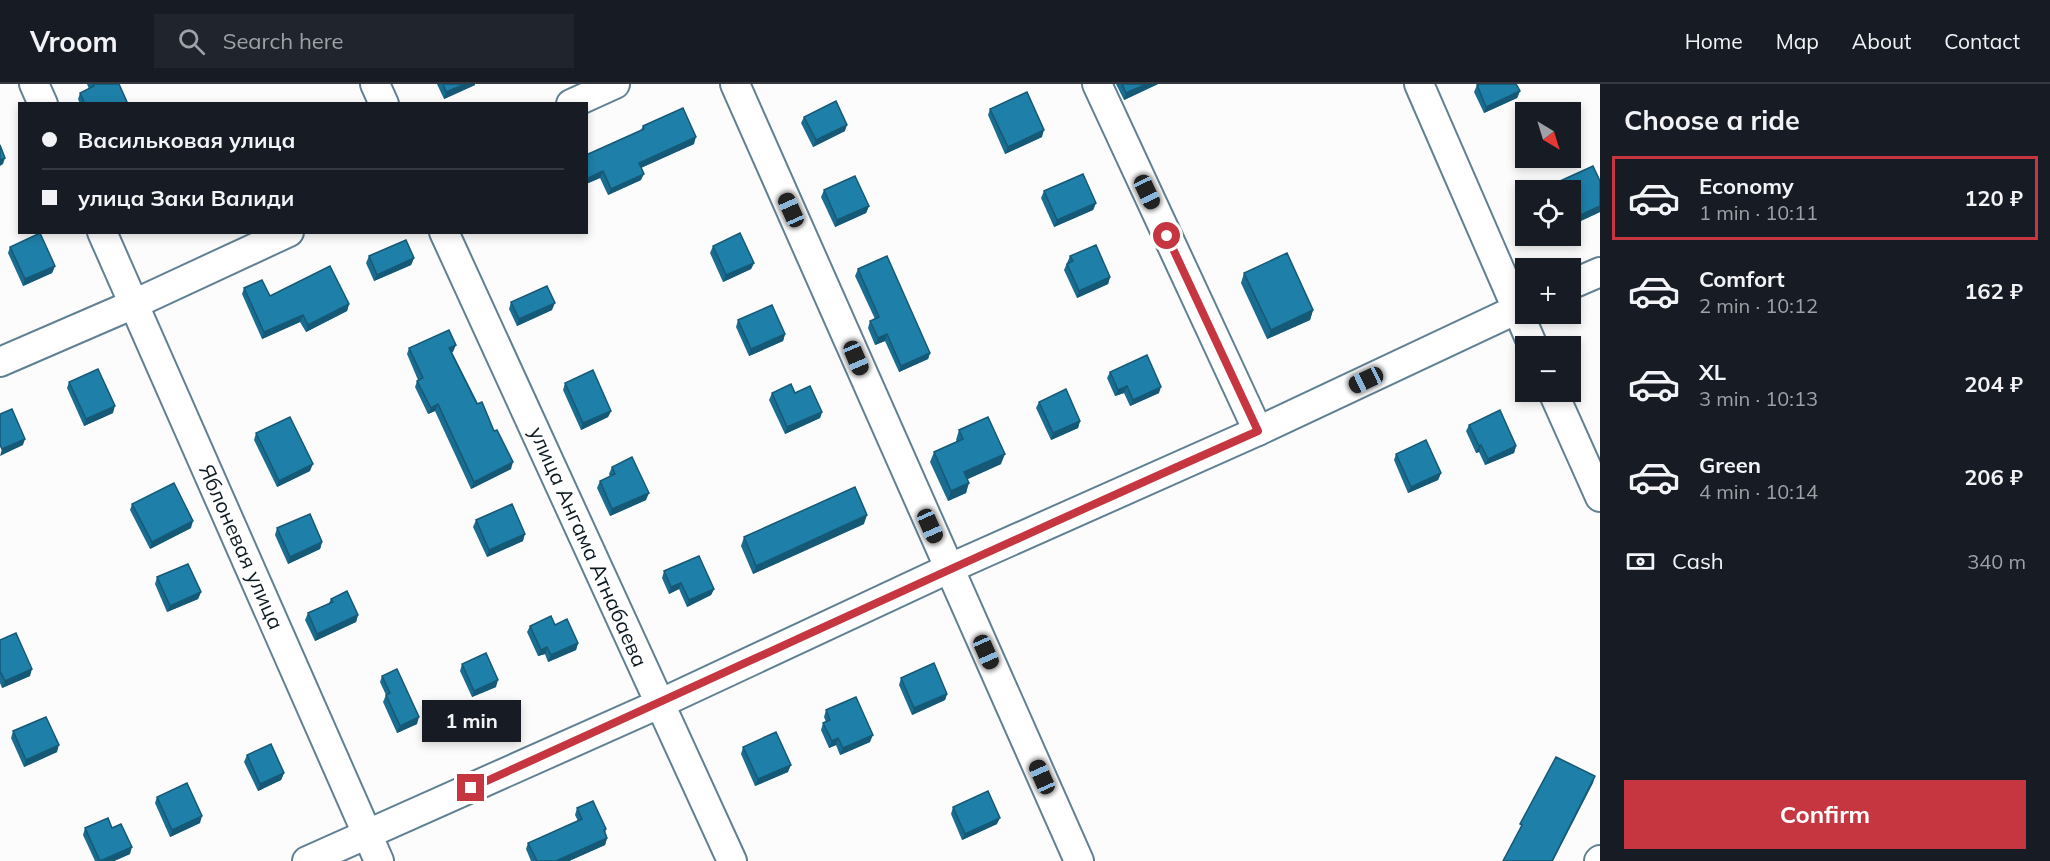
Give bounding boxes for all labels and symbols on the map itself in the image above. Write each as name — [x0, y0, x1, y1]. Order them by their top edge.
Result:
north arrow — [1515, 102, 1581, 168]
car — [1131, 172, 1163, 212]
car — [775, 190, 807, 230]
route start — [1153, 222, 1180, 249]
car — [841, 338, 871, 378]
car — [1346, 364, 1386, 396]
street label: улица Ангама Атнабаева — [524, 422, 654, 671]
street label: Яблоневая улица — [194, 460, 290, 633]
car — [914, 506, 946, 546]
car — [970, 632, 1002, 672]
callout: 1 min — [422, 701, 520, 743]
car — [1026, 757, 1058, 797]
route end — [457, 774, 484, 801]

